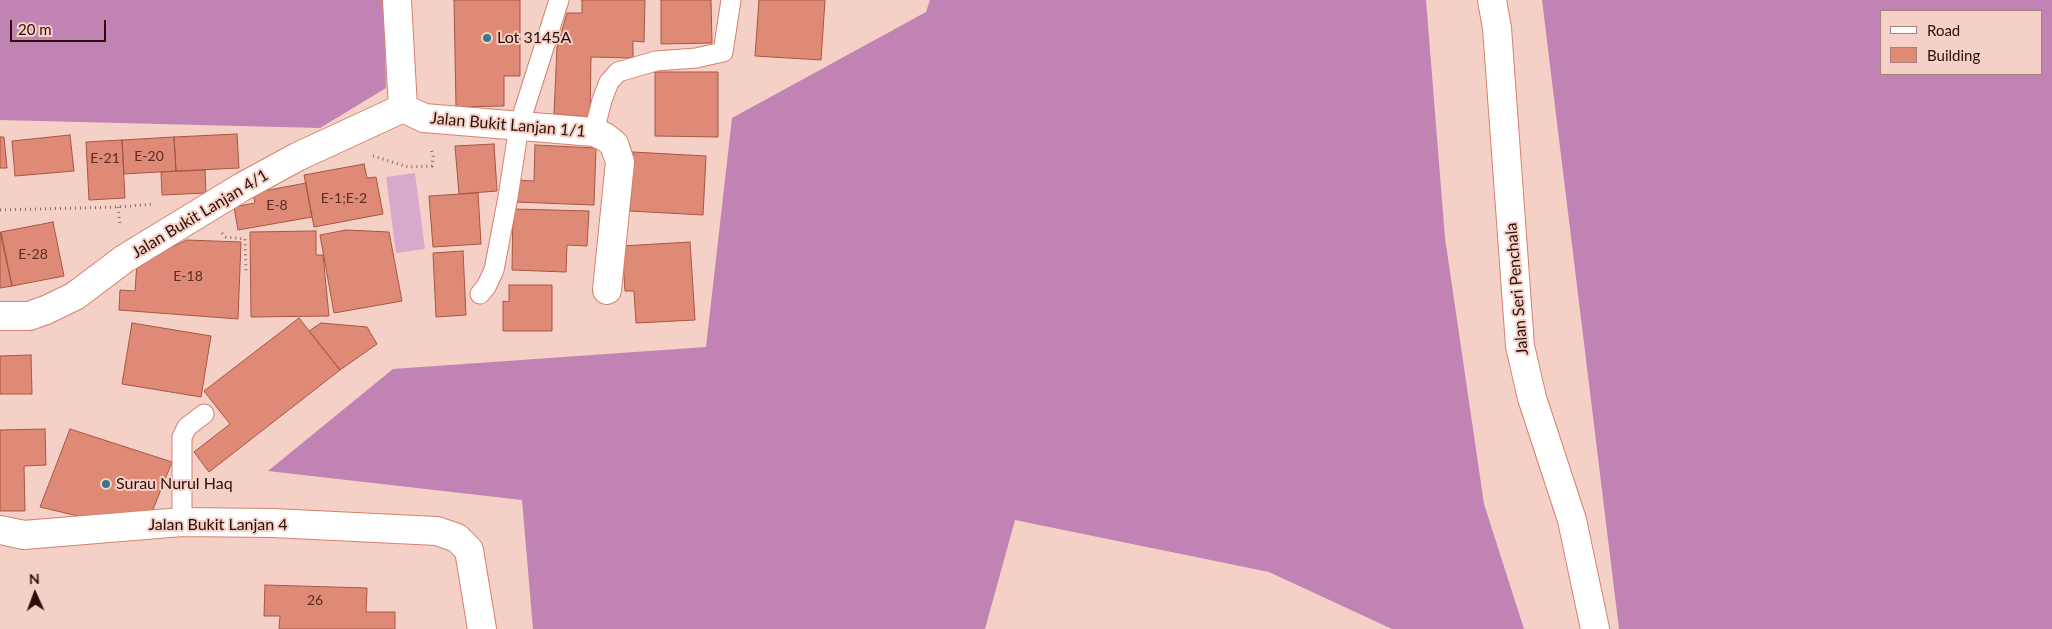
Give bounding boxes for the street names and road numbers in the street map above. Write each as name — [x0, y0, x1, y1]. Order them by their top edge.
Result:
street label: Jalan Bukit Lanjan 1/1 — [430, 109, 586, 141]
street label: Jalan Bukit Lanjan 4/1 — [128, 166, 272, 262]
street label: Jalan Seri Penchala — [1502, 222, 1532, 356]
street label: Jalan Bukit Lanjan 4 — [148, 515, 288, 535]

